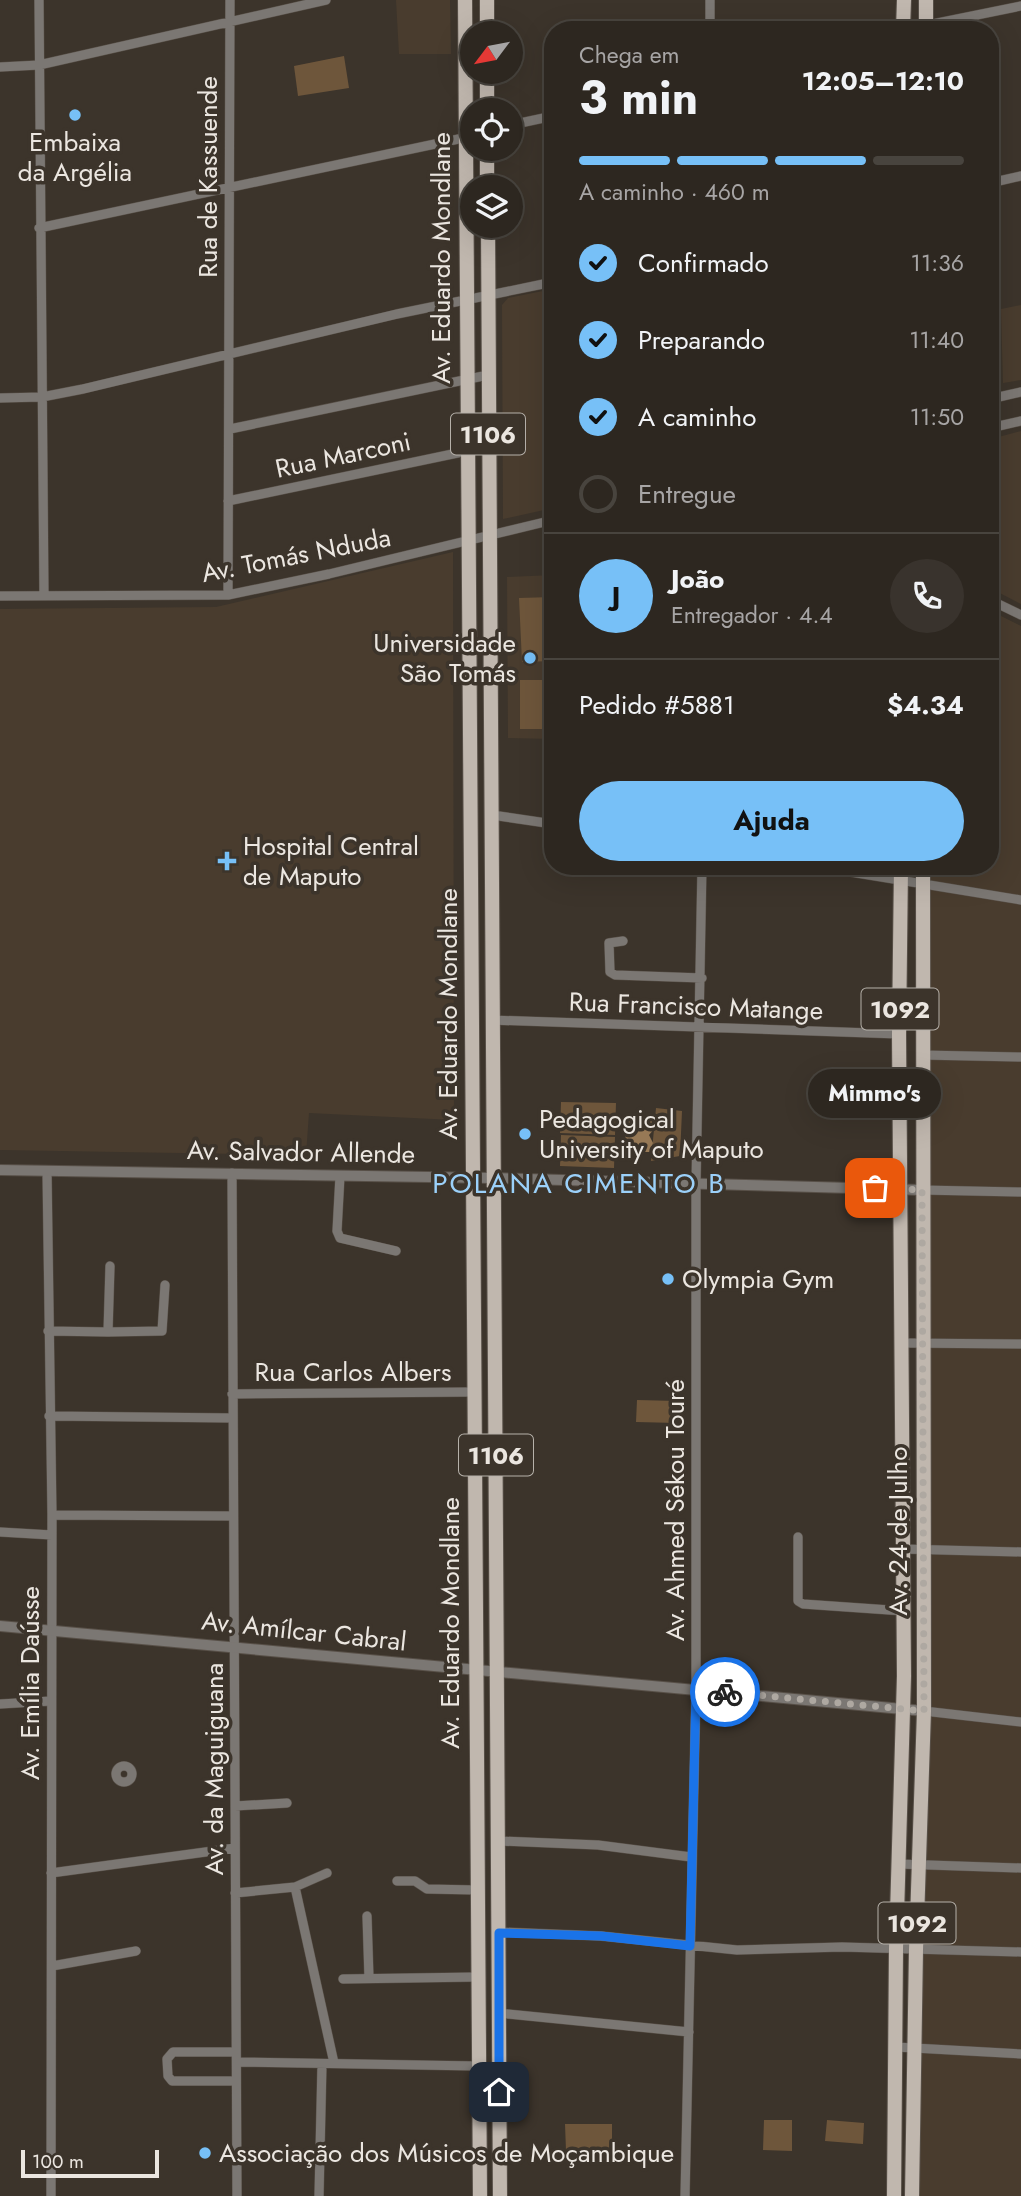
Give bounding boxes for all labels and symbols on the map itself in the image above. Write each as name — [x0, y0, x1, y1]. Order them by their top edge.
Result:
north arrow — [460, 21, 523, 84]
street label: Rua de Kassuende — [189, 76, 227, 278]
marker: Embaixa da Argélia — [67, 107, 83, 123]
place label: Embaixa da Argélia — [18, 123, 132, 191]
street label: Av. Eduardo Mondlane — [422, 132, 460, 384]
road number: 1106 — [451, 414, 525, 454]
street label: Rua Marconi — [272, 422, 414, 488]
street label: Av. Tomás Nduda — [198, 518, 394, 592]
place label: Universidade São Tomás — [373, 624, 516, 692]
marker: Universidade São Tomás — [522, 650, 538, 666]
place label: Hospital Central de Maputo — [243, 827, 419, 895]
marker: Hospital Central de Maputo — [217, 851, 237, 871]
street label: Av. Eduardo Mondlane — [429, 888, 467, 1140]
street label: Rua Francisco Matange — [568, 983, 824, 1029]
road number: 1092 — [862, 988, 939, 1030]
callout: Mimmo's — [808, 1069, 942, 1118]
place label: Pedagogical University of Maputo — [539, 1100, 764, 1168]
marker: Pedagogical University of Maputo — [517, 1126, 533, 1142]
street label: Av. Salvador Allende — [187, 1131, 415, 1173]
pin — [845, 1158, 905, 1218]
district label: POLANA CIMENTO B — [432, 1163, 726, 1204]
place label: Olympia Gym — [682, 1260, 834, 1298]
marker: Olympia Gym — [660, 1271, 676, 1287]
street label: Rua Carlos Albers — [255, 1353, 451, 1391]
street label: Av. Ahmed Sékou Touré — [656, 1379, 694, 1641]
road number: 1106 — [459, 1434, 533, 1476]
street label: Av. 24 de Julho — [879, 1447, 917, 1615]
street label: Av. Eduardo Mondlane — [431, 1497, 469, 1749]
street label: Av. Emília Daússe — [11, 1586, 49, 1780]
street label: Av. Amílcar Cabral — [200, 1601, 408, 1661]
courier — [690, 1657, 760, 1727]
street label: Av. da Maguiguana — [195, 1663, 233, 1875]
road number: 1092 — [878, 1902, 956, 1944]
pin — [469, 2062, 529, 2122]
place label: Associação dos Músicos de Moçambique — [219, 2134, 674, 2172]
marker: Associação dos Músicos de Moçambique — [197, 2145, 213, 2161]
scale bar — [21, 2147, 159, 2179]

